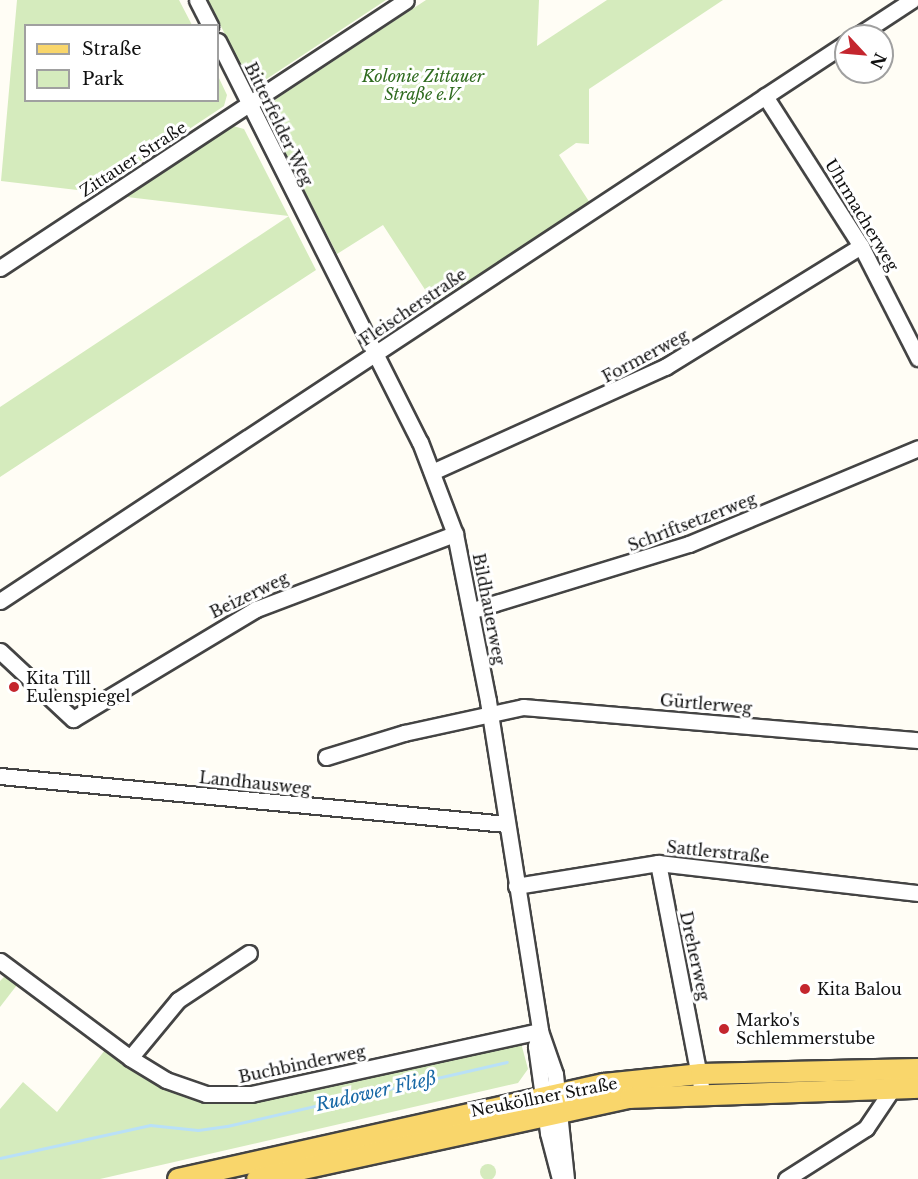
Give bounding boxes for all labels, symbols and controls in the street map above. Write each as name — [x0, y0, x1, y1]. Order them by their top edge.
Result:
legend — [24, 24, 219, 102]
north arrow — [834, 24, 894, 84]
text: Straße — [82, 38, 142, 60]
text: N — [866, 50, 891, 72]
street label: Bitterfelder Weg — [241, 59, 317, 189]
park label: Kolonie Zittauer Straße e.V. — [362, 66, 484, 104]
text: Park — [82, 68, 124, 90]
street label: Zittauer Straße — [76, 117, 190, 201]
street label: Uhrmacherweg — [821, 156, 903, 274]
street label: Fleischerstraße — [356, 264, 470, 350]
street label: Formerweg — [599, 325, 691, 387]
street label: Schriftsetzerweg — [625, 489, 759, 555]
street label: Bildhauerweg — [469, 552, 509, 666]
street label: Beizerweg — [207, 568, 291, 622]
place label: Kita Till Eulenspiegel — [26, 668, 130, 706]
marker: Kita Till Eulenspiegel — [7, 680, 21, 694]
street label: Gürtlerweg — [659, 690, 753, 718]
street label: Landhausweg — [198, 768, 312, 798]
street label: Sattlerstraße — [666, 837, 770, 867]
street label: Dreherweg — [676, 910, 714, 1002]
place label: Kita Balou — [817, 979, 902, 999]
marker: Kita Balou — [798, 982, 812, 996]
place label: Marko's Schlemmerstube — [736, 1010, 875, 1048]
marker: Marko's Schlemmerstube — [717, 1022, 731, 1036]
street label: Buchbinderweg — [237, 1041, 367, 1087]
water label: Rudower Fließ — [313, 1068, 439, 1116]
street label: Neuköllner Straße — [469, 1073, 619, 1121]

